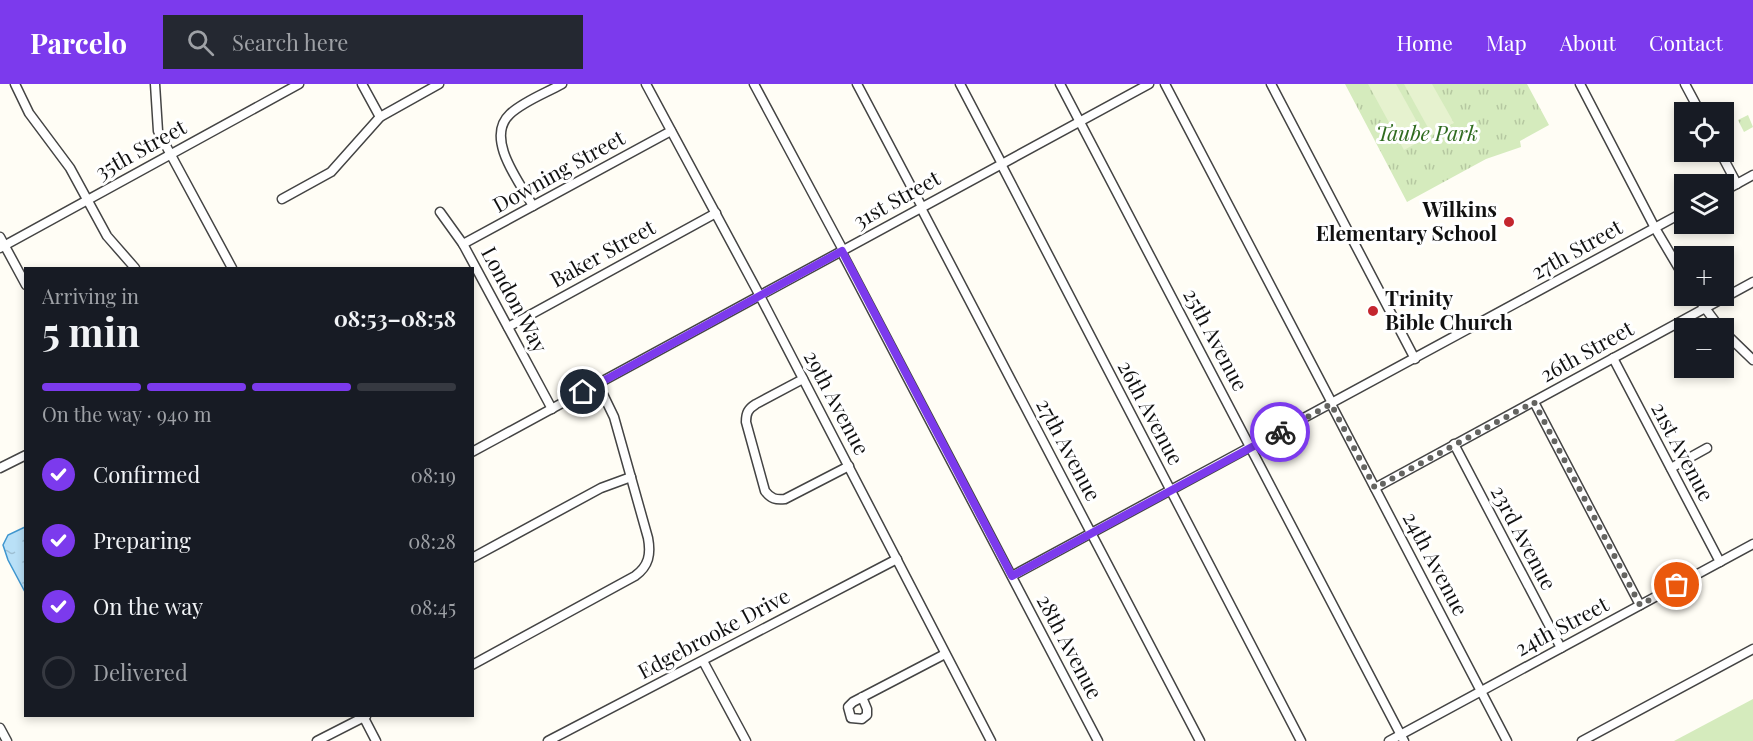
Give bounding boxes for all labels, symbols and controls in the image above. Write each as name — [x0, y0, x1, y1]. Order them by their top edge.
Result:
search box — [163, 15, 583, 69]
text: Parcelo — [30, 24, 127, 61]
icon: search — [184, 26, 217, 59]
text: Search here — [232, 27, 348, 57]
text: Home — [1397, 28, 1453, 56]
text: Map — [1486, 28, 1527, 56]
text: About — [1560, 28, 1616, 56]
text: Contact — [1649, 28, 1723, 56]
map controls — [1674, 102, 1734, 378]
button: locate — [1674, 102, 1734, 162]
street label: 35th Street — [90, 112, 191, 185]
park label: Taube Park — [1376, 118, 1478, 146]
street label: Downing Street — [487, 122, 629, 218]
street label: 31st Street — [848, 163, 945, 234]
button: layers — [1674, 174, 1734, 234]
place label: Wilkins Elementary School — [1316, 194, 1497, 246]
street label: 27th Street — [1526, 211, 1627, 285]
street label: Baker Street — [545, 212, 660, 293]
marker: Wilkins Elementary School — [1502, 215, 1516, 229]
street label: London Way — [476, 241, 556, 357]
button: + — [1674, 246, 1734, 306]
text: Arriving in — [42, 282, 139, 309]
street label: 25th Avenue — [1178, 283, 1256, 395]
place label: Trinity Bible Church — [1385, 283, 1513, 335]
text: 08:53–08:58 — [334, 303, 456, 333]
marker: Trinity Bible Church — [1366, 304, 1380, 318]
text: 5 min — [42, 305, 140, 357]
street label: 26th Street — [1535, 313, 1638, 387]
button: − — [1674, 318, 1734, 378]
street label: 29th Avenue — [799, 345, 877, 459]
street label: 26th Avenue — [1113, 355, 1191, 469]
pin — [557, 366, 608, 417]
icon: home — [566, 375, 599, 408]
street label: 27th Avenue — [1031, 393, 1108, 505]
street label: 21st Avenue — [1646, 397, 1722, 505]
text: On the way · 940 m — [42, 400, 212, 427]
courier — [1250, 402, 1310, 462]
icon: bike — [1264, 416, 1297, 449]
icon: check — [42, 458, 75, 491]
text: Confirmed — [93, 459, 200, 489]
text: 08:19 — [411, 461, 456, 488]
street label: 23rd Avenue — [1486, 480, 1564, 594]
street label: 24th Avenue — [1398, 506, 1476, 620]
icon: check — [42, 524, 75, 557]
text: Preparing — [93, 525, 191, 555]
text: 08:28 — [408, 527, 456, 554]
pin — [1651, 559, 1702, 610]
icon: bag — [1660, 568, 1693, 601]
street label: Edgebrooke Drive — [632, 580, 794, 684]
street label: 28th Avenue — [1032, 589, 1110, 703]
street label: 24th Street — [1510, 589, 1613, 662]
icon: check — [42, 590, 75, 623]
text: On the way — [93, 591, 203, 621]
text: 08:45 — [410, 593, 456, 620]
text: Delivered — [93, 657, 188, 687]

